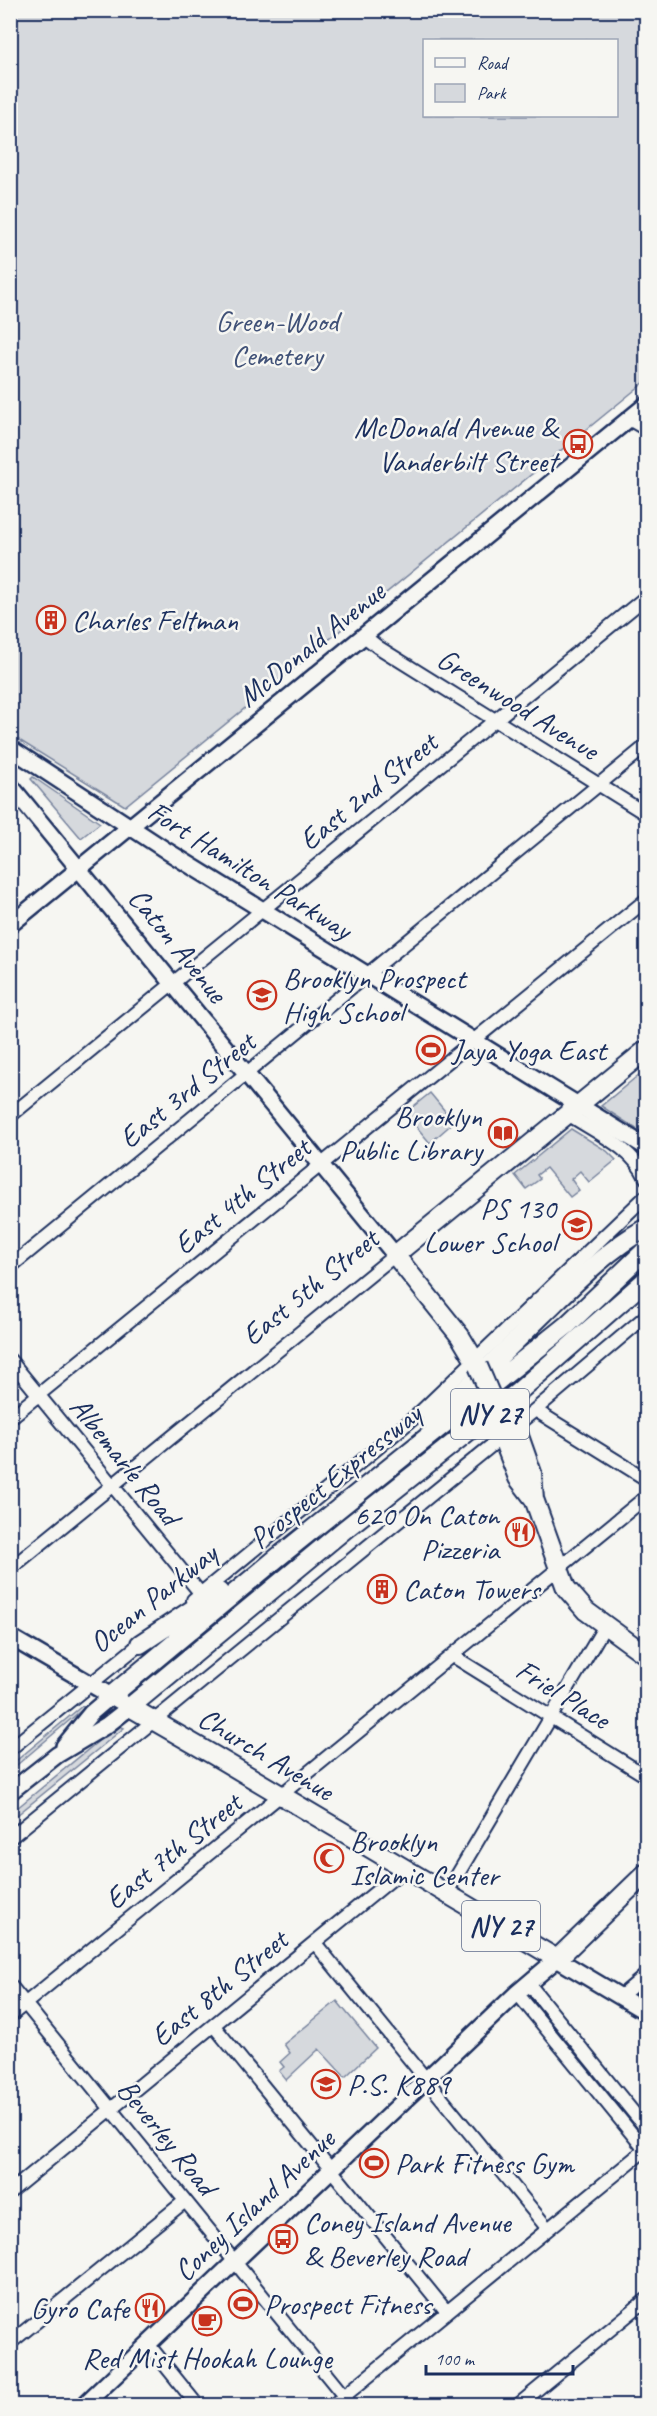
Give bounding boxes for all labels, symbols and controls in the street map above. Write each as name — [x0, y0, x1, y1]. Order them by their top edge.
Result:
legend — [423, 39, 618, 117]
text: Road — [477, 52, 510, 74]
text: Park — [477, 82, 507, 104]
park label: Green-Wood Cemetery — [216, 302, 343, 374]
place label: McDonald Avenue & Vanderbilt Street — [354, 408, 561, 480]
bus stop icon: McDonald Avenue & Vanderbilt Street — [562, 428, 594, 460]
street label: McDonald Avenue — [230, 572, 394, 715]
place label: Charles Feltman — [72, 601, 239, 639]
building icon: Charles Feltman — [35, 604, 67, 636]
street label: Greenwood Avenue — [430, 639, 608, 770]
street label: East 2nd Street — [291, 722, 447, 858]
street label: Fort Hamilton Parkway — [141, 792, 361, 949]
street label: Caton Avenue — [120, 880, 237, 1012]
place label: Brooklyn Prospect High School — [283, 959, 468, 1031]
school or university icon: Brooklyn Prospect High School — [246, 979, 278, 1011]
street label: East 3rd Street — [111, 1022, 265, 1157]
place label: Jaya Yoga East — [450, 1031, 609, 1069]
sports icon: Jaya Yoga East — [415, 1034, 447, 1066]
place label: Brooklyn Public Library — [340, 1097, 485, 1169]
library icon: Brooklyn Public Library — [487, 1117, 519, 1149]
street label: East 4th Street — [166, 1127, 321, 1263]
place label: PS 130 Lower School — [424, 1189, 561, 1261]
school or university icon: PS 130 Lower School — [561, 1209, 593, 1241]
street label: East 5th Street — [234, 1218, 389, 1354]
street label: Albemarle Road — [62, 1389, 191, 1536]
road number: NY 27 — [451, 1389, 529, 1439]
street label: Prospect Expressway — [241, 1393, 431, 1557]
place label: 620 On Caton Pizzeria — [354, 1496, 501, 1568]
restaurant icon: 620 On Caton Pizzeria — [504, 1516, 536, 1548]
street label: Ocean Parkway — [81, 1533, 227, 1661]
place label: Caton Towers — [403, 1570, 542, 1608]
building icon: Caton Towers — [366, 1573, 398, 1605]
street label: Friel Place — [509, 1650, 619, 1739]
street label: Church Avenue — [191, 1699, 343, 1810]
street label: East 7th Street — [97, 1782, 252, 1918]
place label: Brooklyn Islamic Center — [350, 1822, 502, 1894]
mosque icon: Brooklyn Islamic Center — [313, 1842, 345, 1874]
road number: NY 27 — [462, 1901, 540, 1951]
street label: East 8th Street — [143, 1919, 298, 2055]
place label: P.S. K889 — [347, 2065, 453, 2103]
school or university icon: P.S. K889 — [310, 2068, 342, 2100]
street label: Beverley Road — [109, 2071, 228, 2206]
street label: Coney Island Avenue — [165, 2119, 344, 2289]
place label: Park Fitness Gym — [395, 2144, 575, 2182]
sports icon: Park Fitness Gym — [358, 2147, 390, 2179]
place label: Coney Island Avenue & Beverley Road — [304, 2203, 513, 2275]
bus stop icon: Coney Island Avenue & Beverley Road — [267, 2223, 299, 2255]
place label: Prospect Fitness — [264, 2285, 434, 2323]
sports icon: Prospect Fitness — [227, 2288, 259, 2320]
place label: Gyro Cafe — [31, 2289, 131, 2327]
restaurant icon: Gyro Cafe — [134, 2292, 166, 2324]
cafe icon: Red Mist Hookah Lounge — [191, 2305, 223, 2337]
scale bar — [426, 2338, 573, 2376]
place label: Red Mist Hookah Lounge — [82, 2339, 334, 2377]
text: 100 m — [435, 2348, 476, 2370]

